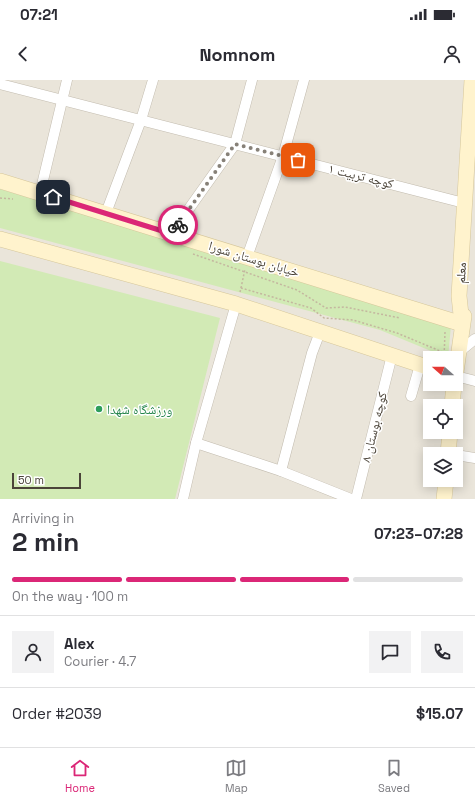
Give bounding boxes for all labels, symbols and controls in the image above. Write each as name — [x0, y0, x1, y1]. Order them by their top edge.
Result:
text: 07:21 — [20, 5, 58, 24]
icon: back — [12, 43, 34, 65]
text: Nomnom — [200, 43, 275, 66]
icon: person — [441, 43, 463, 65]
pin — [281, 143, 315, 177]
icon: bag — [287, 149, 309, 171]
street label: کوچه تربیت ۱ — [327, 160, 396, 192]
pin — [36, 180, 70, 214]
icon: home — [42, 186, 64, 208]
courier — [158, 205, 198, 245]
icon: bike — [167, 214, 189, 236]
street label: خیابان بوستان شورا — [207, 237, 301, 281]
street label: معلم — [452, 262, 470, 284]
north arrow — [423, 351, 463, 391]
map controls — [423, 351, 463, 487]
street label: کوچه بوستان ۸ — [357, 389, 391, 464]
button: locate — [423, 399, 463, 439]
place label: ورزشگاه شهدا — [107, 401, 172, 418]
marker: ورزشگاه شهدا — [94, 404, 104, 414]
button: layers — [423, 447, 463, 487]
scale bar — [12, 471, 81, 490]
text: 50 m — [18, 473, 44, 487]
text: Arriving in — [12, 510, 74, 527]
text: 07:23–07:28 — [374, 524, 463, 543]
text: 2 min — [12, 525, 79, 559]
text: On the way · 100 m — [12, 588, 128, 605]
button: person — [12, 631, 54, 673]
button: chat — [369, 631, 411, 673]
button: phone — [421, 631, 463, 673]
text: Alex — [64, 634, 95, 653]
text: Courier · 4.7 — [64, 653, 136, 670]
text: Order #2039 — [12, 704, 102, 723]
text: $15.07 — [416, 704, 463, 723]
tab: Home — [65, 757, 95, 795]
tab: Map — [225, 757, 248, 795]
tab: Saved — [378, 757, 410, 795]

